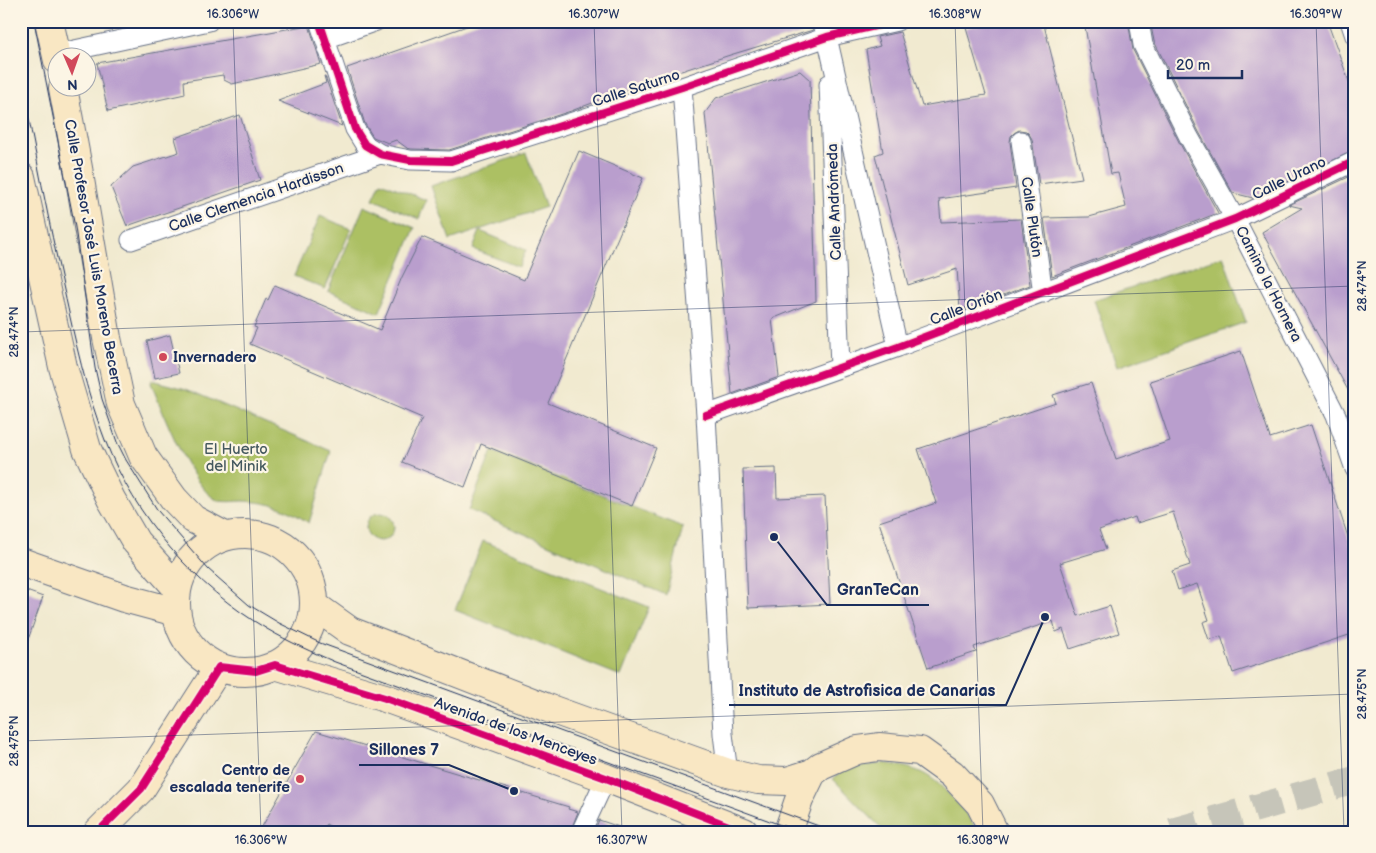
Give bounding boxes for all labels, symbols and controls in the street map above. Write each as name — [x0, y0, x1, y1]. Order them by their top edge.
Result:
text: 16.306°W — [207, 7, 259, 22]
text: 16.307°W — [568, 7, 620, 22]
text: 16.308°W — [929, 7, 981, 22]
text: 16.309°W — [1290, 7, 1342, 22]
north arrow — [48, 48, 98, 98]
scale bar — [1168, 48, 1242, 80]
text: 20 m — [1176, 56, 1210, 75]
street label: Calle Saturno — [590, 65, 682, 112]
text: N — [67, 76, 78, 93]
street label: Calle Profesor José Luis Moreno Becerra — [60, 118, 127, 396]
street label: Calle Andrómeda — [823, 143, 846, 261]
street label: Calle Urano — [1249, 152, 1329, 205]
street label: Calle Clemencia Hardisson — [166, 159, 346, 236]
street label: Calle Plutón — [1016, 176, 1047, 258]
street label: Camino la Hornera — [1231, 223, 1306, 345]
text: 28.474°N — [1355, 260, 1370, 312]
street label: Calle Orión — [927, 285, 1005, 330]
text: 28.474°N — [7, 306, 22, 358]
place label: Invernadero — [173, 348, 257, 367]
marker: Invernadero — [157, 351, 169, 363]
park label: El Huerto del Minik — [204, 440, 268, 476]
callout: GranTeCan — [827, 574, 929, 605]
text: GranTeCan — [837, 581, 919, 600]
text: 28.475°N — [1355, 669, 1370, 719]
callout: Instituto de Astrofisica de Canarias — [729, 674, 1006, 705]
text: Instituto de Astrofisica de Canarias — [739, 682, 996, 701]
street label: Avenida de los Menceyes — [432, 693, 600, 770]
text: 28.475°N — [7, 716, 22, 766]
callout: Sillones 7 — [359, 734, 449, 765]
text: Sillones 7 — [369, 741, 439, 760]
place label: Centro de escalada tenerife — [170, 761, 290, 797]
marker: Centro de escalada tenerife — [294, 773, 306, 785]
text: 16.306°W — [235, 833, 287, 848]
text: 16.307°W — [596, 833, 648, 848]
text: 16.308°W — [957, 833, 1009, 848]

